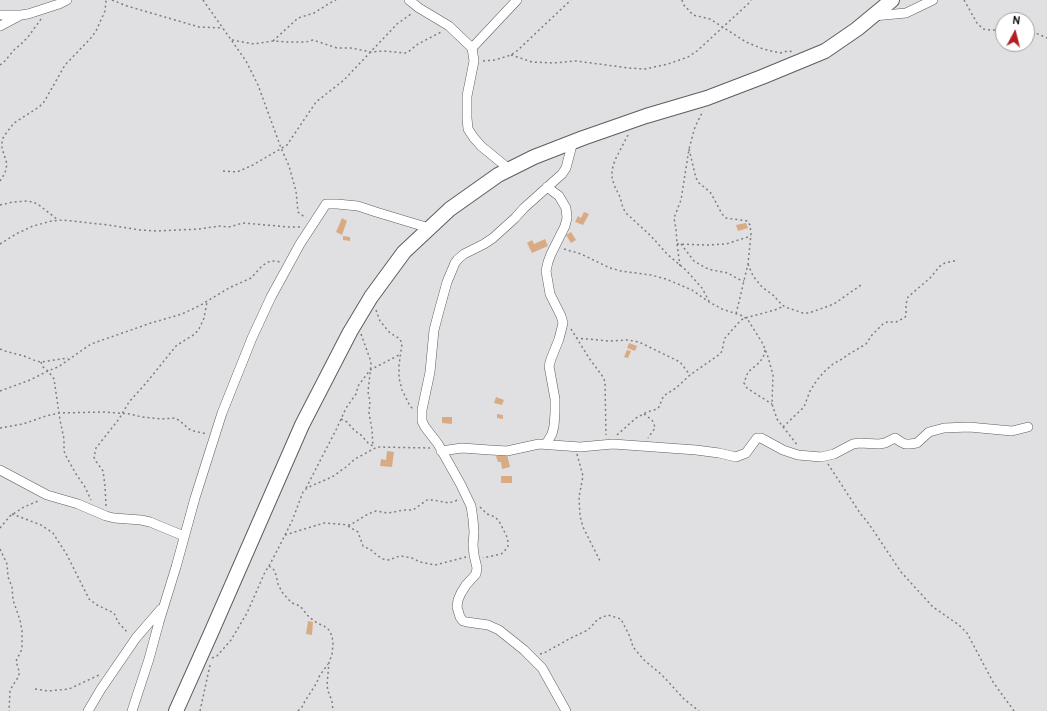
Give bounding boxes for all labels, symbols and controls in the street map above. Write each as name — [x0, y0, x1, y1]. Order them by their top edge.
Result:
north arrow — [995, 12, 1035, 52]
text: N — [1012, 14, 1021, 29]

